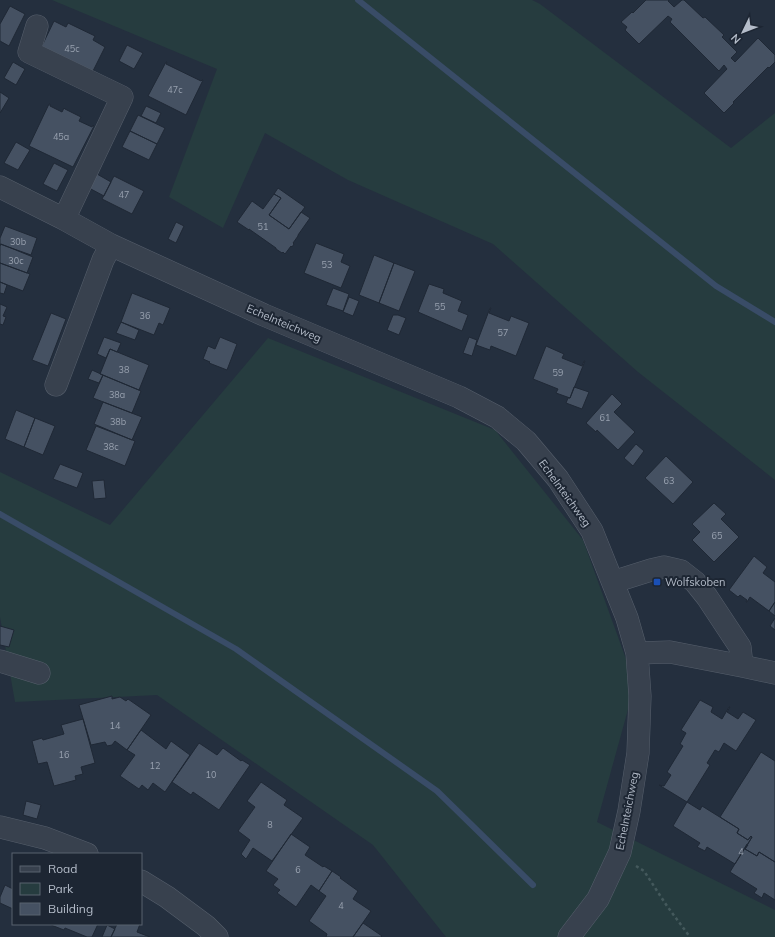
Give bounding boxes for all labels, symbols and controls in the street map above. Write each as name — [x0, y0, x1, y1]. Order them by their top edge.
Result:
north arrow — [723, 12, 763, 52]
text: N — [728, 31, 744, 47]
house number: 45c — [64, 43, 80, 54]
house number: 47c — [167, 84, 183, 95]
house number: 45a — [53, 131, 69, 142]
house number: 47 — [119, 189, 129, 200]
house number: 51 — [258, 221, 268, 232]
house number: 30b — [10, 236, 26, 247]
house number: 30c — [8, 255, 24, 266]
house number: 53 — [322, 259, 332, 270]
street label: Echelnteichweg — [245, 301, 323, 345]
house number: 55 — [435, 301, 446, 312]
house number: 36 — [140, 310, 150, 321]
house number: 57 — [498, 327, 508, 338]
house number: 38 — [119, 364, 129, 375]
house number: 59 — [553, 367, 563, 378]
house number: 38a — [109, 389, 125, 400]
house number: 61 — [600, 412, 610, 423]
house number: 38b — [110, 416, 126, 427]
house number: 38c — [103, 441, 119, 452]
street label: Echelnteichweg — [536, 457, 594, 529]
house number: 63 — [664, 475, 674, 486]
house number: 65 — [712, 530, 723, 541]
place label: Wolfskoben — [665, 575, 725, 589]
marker: Wolfskoben — [652, 577, 662, 587]
house number: 14 — [110, 720, 121, 731]
house number: 16 — [59, 749, 69, 760]
house number: 12 — [150, 760, 160, 771]
house number: 10 — [206, 769, 216, 780]
street label: Echelnteichweg — [613, 771, 641, 851]
house number: 8 — [267, 819, 273, 830]
house number: 4 — [738, 846, 744, 857]
legend — [12, 853, 142, 925]
text: Road — [48, 861, 77, 876]
house number: 6 — [295, 864, 301, 875]
text: Park — [48, 881, 74, 896]
house number: 4 — [338, 900, 344, 911]
text: Building — [48, 901, 93, 916]

